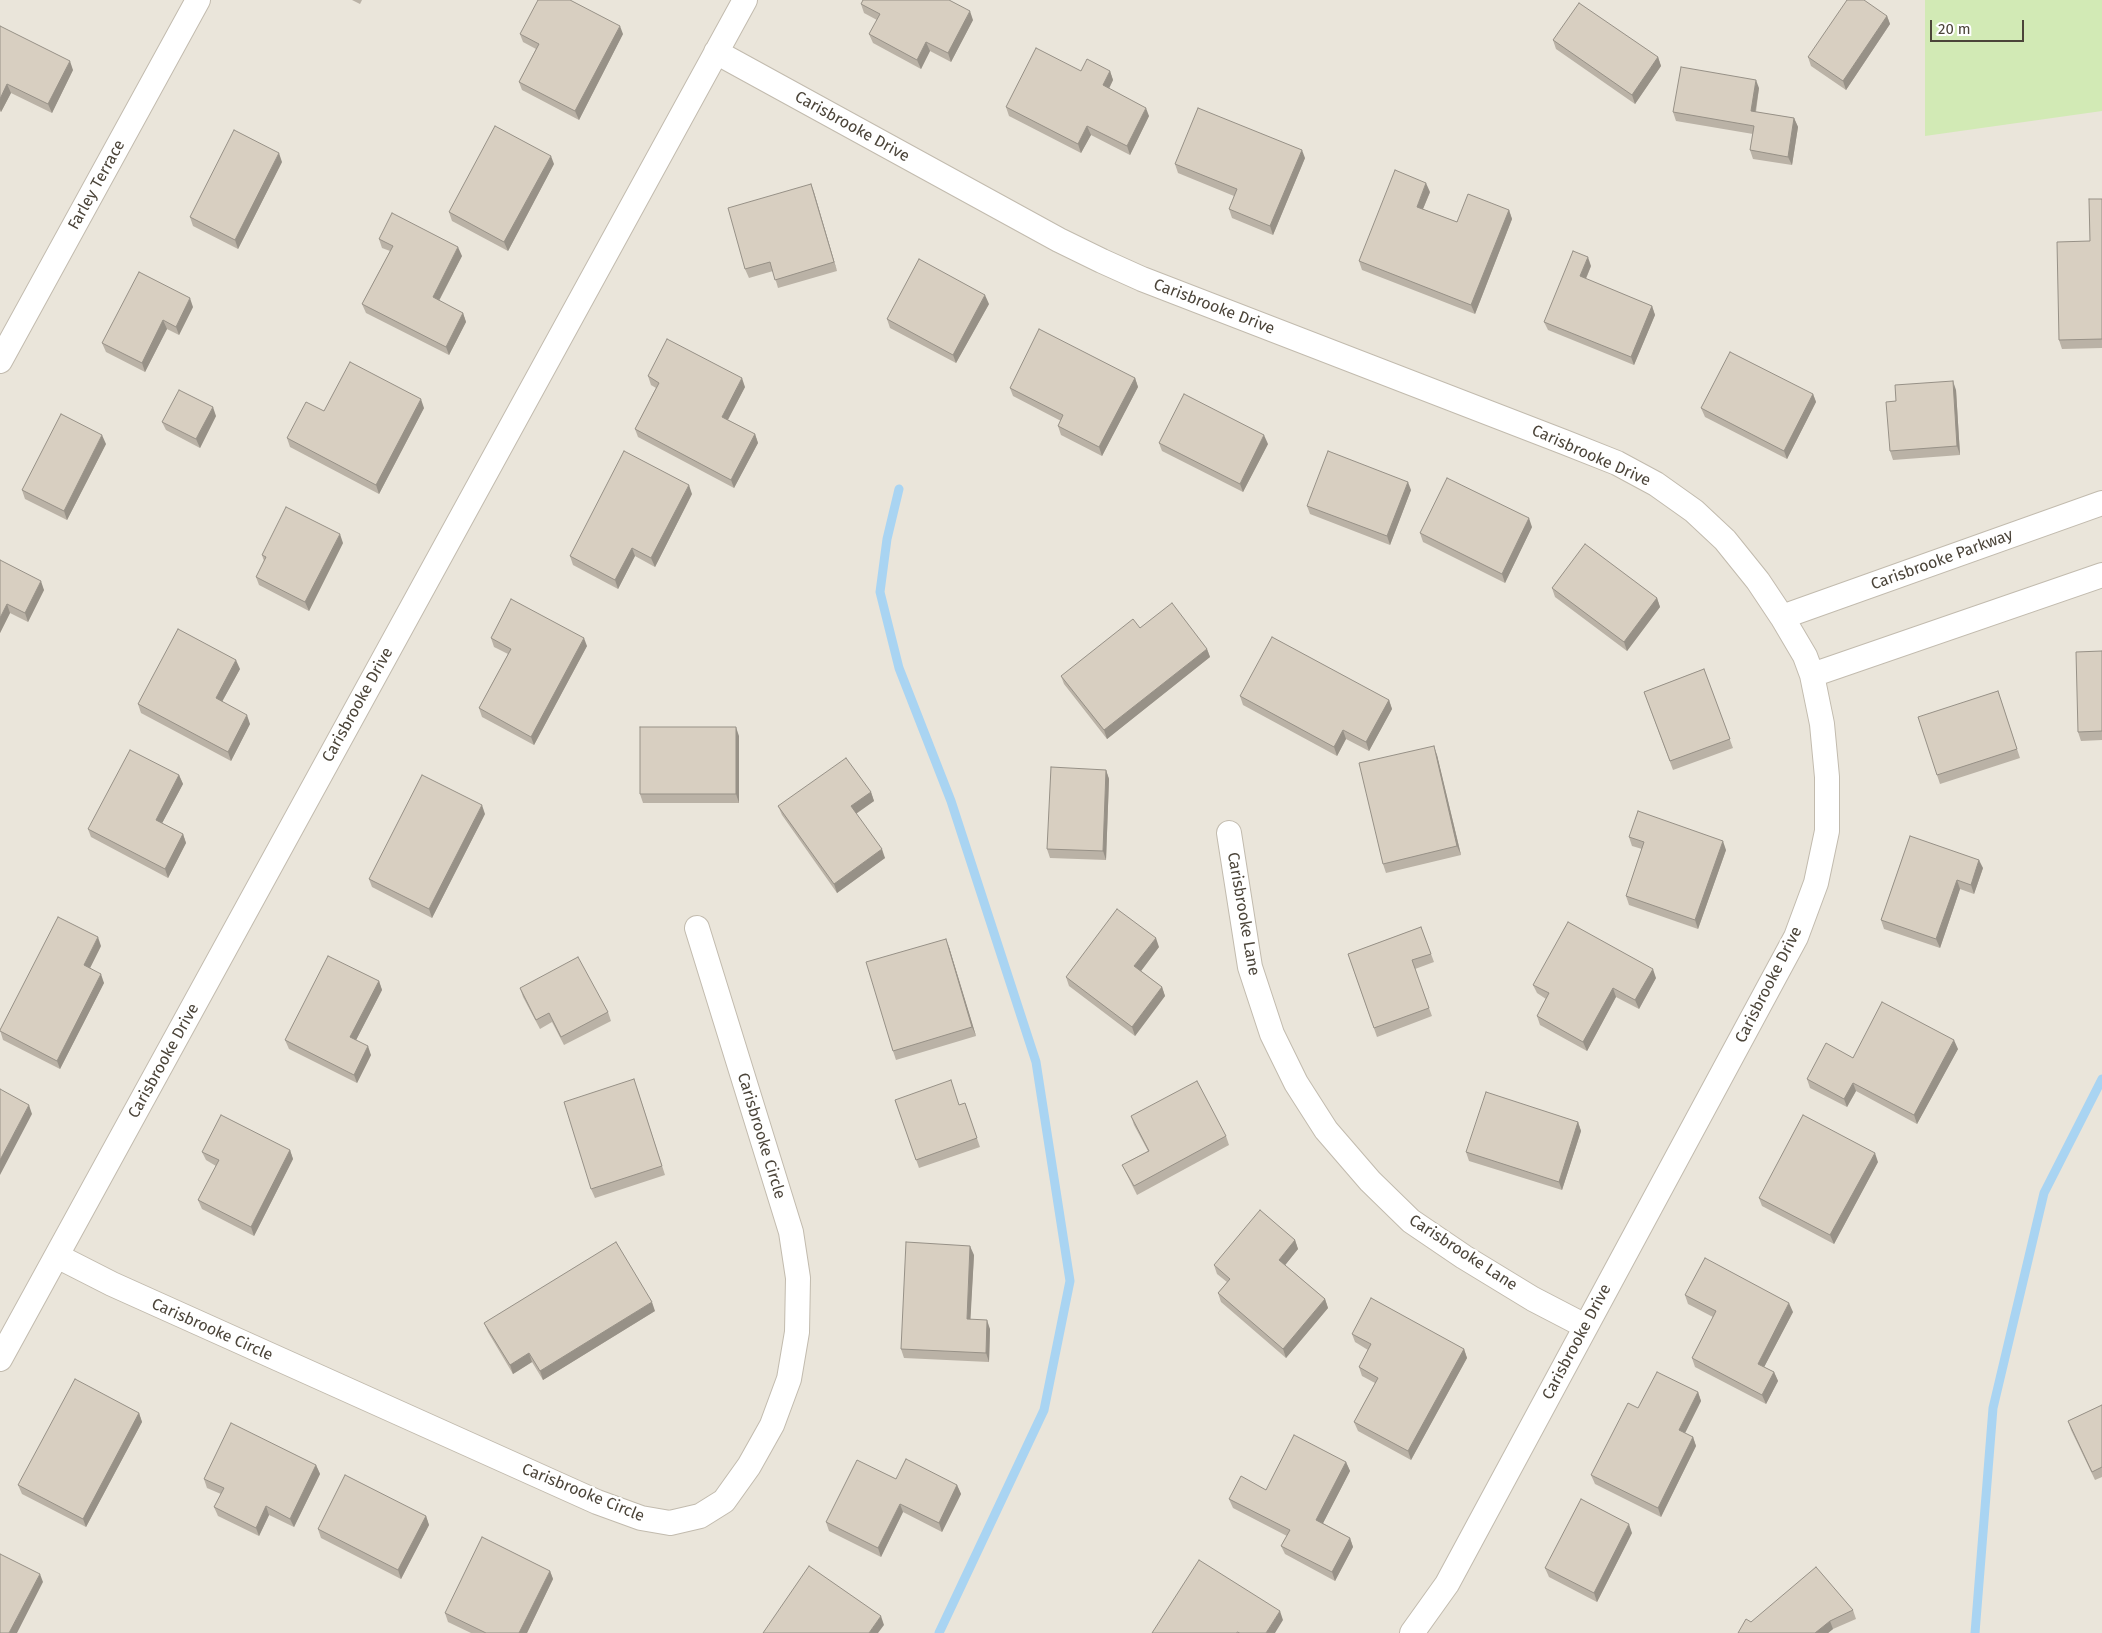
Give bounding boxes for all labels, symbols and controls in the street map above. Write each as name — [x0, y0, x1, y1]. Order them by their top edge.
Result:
scale bar — [1932, 10, 2026, 42]
text: 20 m — [1938, 20, 1971, 38]
street label: Carisbrooke Drive — [791, 88, 913, 166]
street label: Farley Terrace — [64, 137, 130, 233]
street label: Carisbrooke Drive — [1151, 275, 1277, 339]
street label: Carisbrooke Drive — [1529, 421, 1653, 491]
street label: Carisbrooke Parkway — [1868, 525, 2016, 595]
street label: Carisbrooke Drive — [319, 644, 397, 766]
street label: Carisbrooke Lane — [1223, 851, 1263, 977]
street label: Carisbrooke Drive — [1731, 924, 1807, 1046]
street label: Carisbrooke Drive — [125, 1000, 203, 1122]
street label: Carisbrooke Circle — [733, 1071, 789, 1201]
street label: Carisbrooke Lane — [1405, 1211, 1521, 1295]
street label: Carisbrooke Drive — [1538, 1281, 1616, 1403]
street label: Carisbrooke Circle — [148, 1295, 276, 1365]
street label: Carisbrooke Circle — [519, 1460, 647, 1526]

